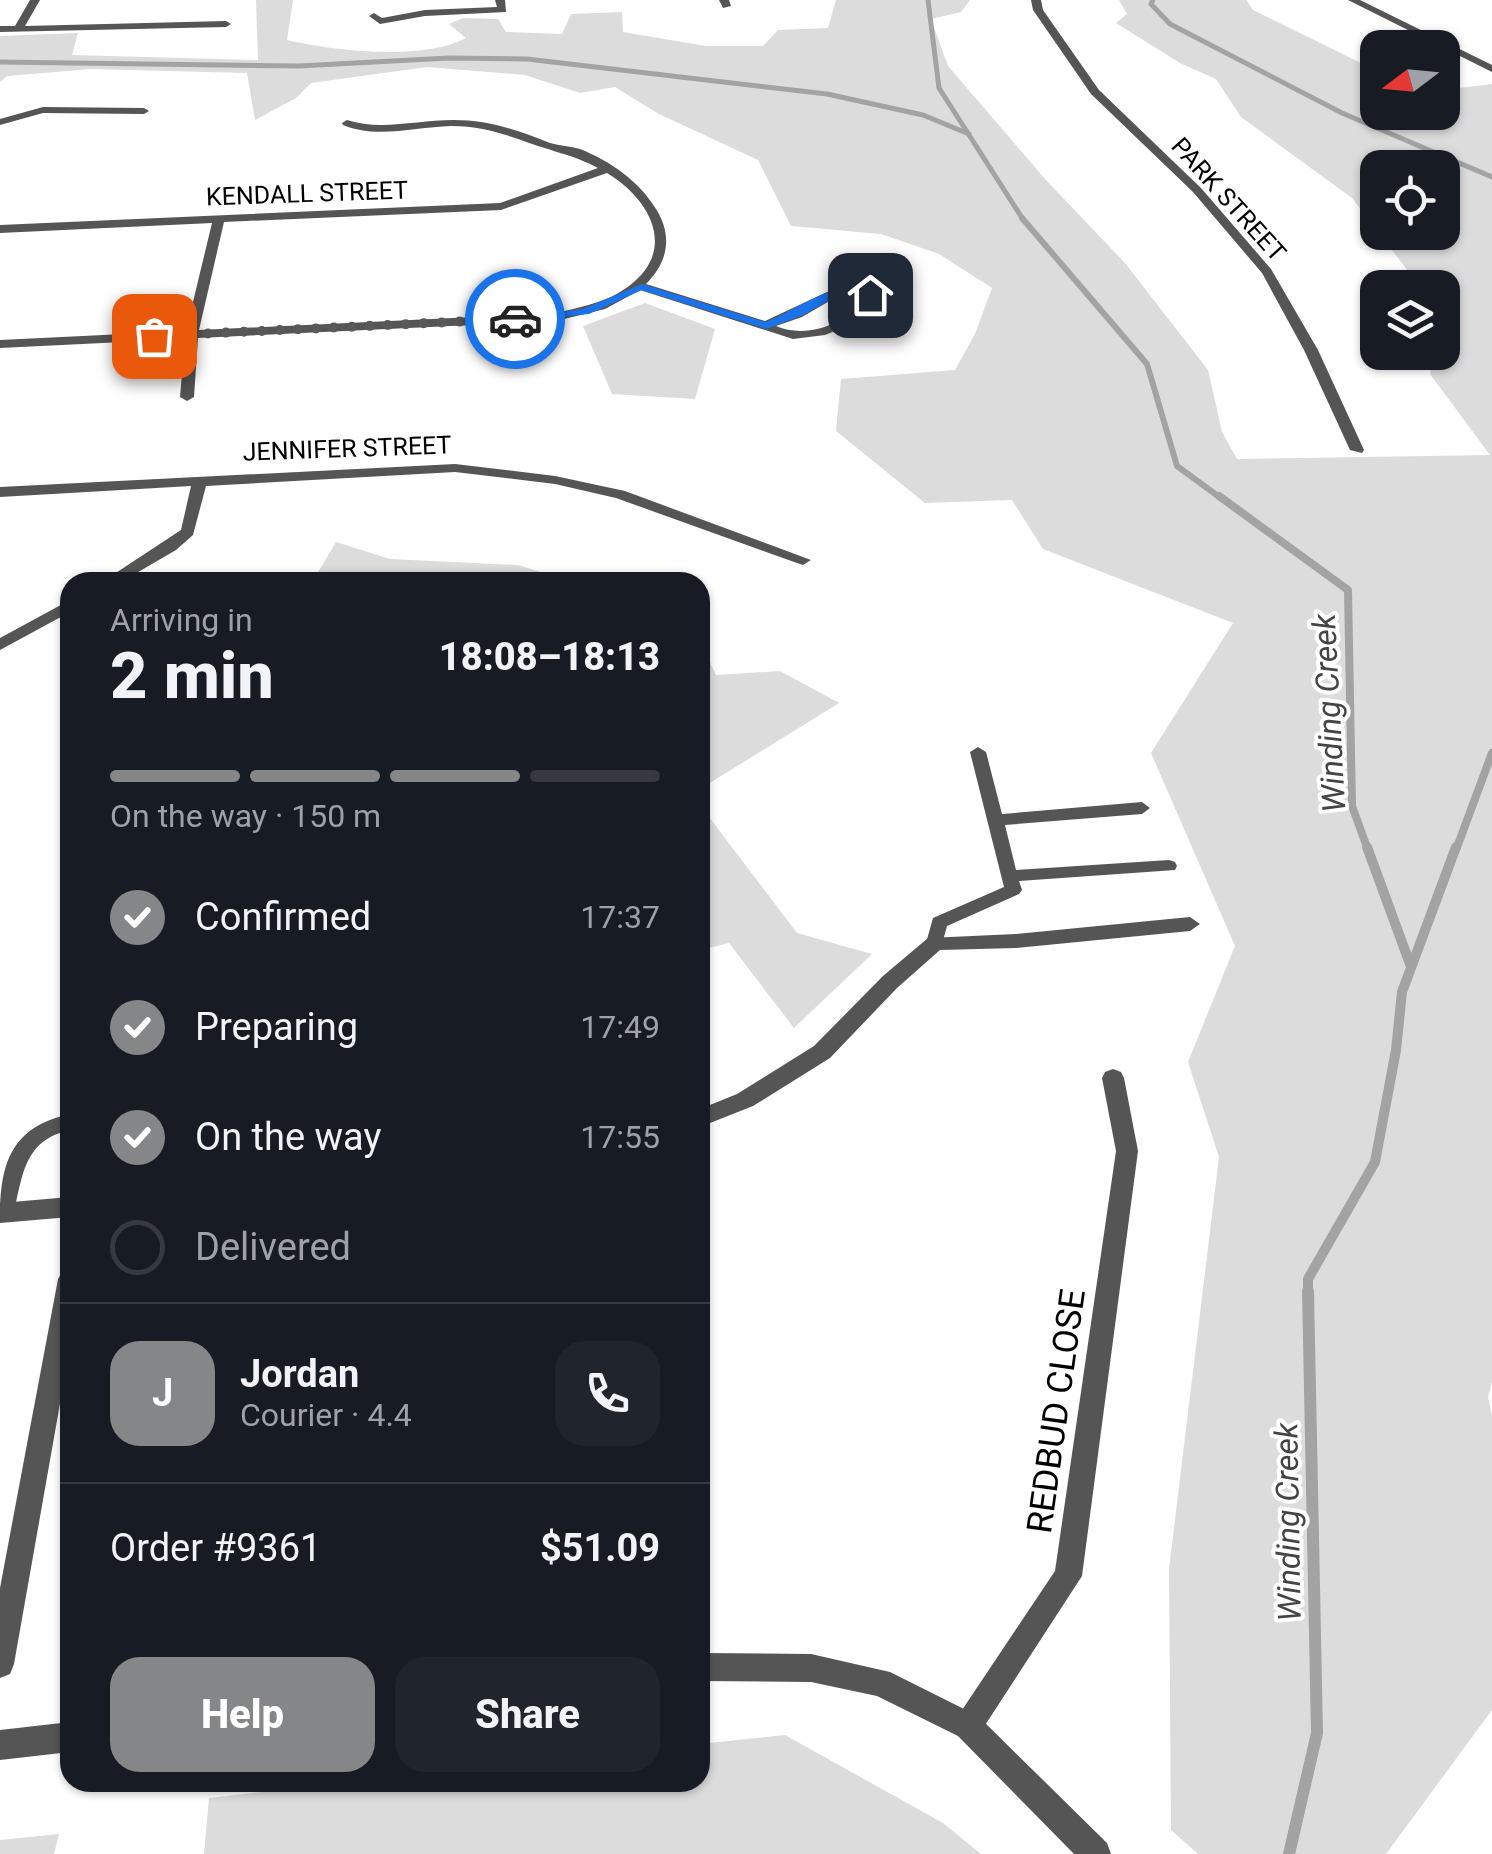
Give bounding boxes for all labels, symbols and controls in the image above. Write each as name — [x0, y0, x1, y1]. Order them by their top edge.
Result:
north arrow — [1360, 30, 1460, 130]
map controls — [1360, 30, 1460, 370]
street label: PARK STREET — [1166, 132, 1292, 267]
button: locate — [1360, 150, 1460, 250]
street label: KENDALL STREET — [206, 175, 409, 212]
pin — [828, 253, 913, 338]
icon: home — [843, 268, 898, 323]
courier — [465, 269, 565, 369]
button: layers — [1360, 270, 1460, 370]
icon: car — [488, 292, 543, 347]
pin — [112, 294, 197, 379]
icon: bag — [127, 309, 182, 364]
street label: JENNIFER STREET — [242, 430, 452, 467]
text: Arriving in — [110, 601, 253, 639]
water label: Winding Creek — [1305, 611, 1353, 813]
text: 18:08–18:13 — [439, 635, 660, 679]
text: 2 min — [110, 638, 274, 714]
text: On the way · 150 m — [110, 797, 381, 835]
icon: check — [110, 890, 165, 945]
text: Confirmed — [195, 895, 371, 939]
text: 17:37 — [580, 898, 660, 936]
icon: check — [110, 1000, 165, 1055]
text: Preparing — [195, 1005, 358, 1049]
text: 17:49 — [580, 1008, 660, 1046]
icon: check — [110, 1110, 165, 1165]
text: On the way — [195, 1115, 381, 1159]
text: 17:55 — [580, 1118, 660, 1156]
text: Delivered — [195, 1225, 351, 1269]
street label: REDBUD CLOSE — [1019, 1286, 1094, 1536]
button: phone — [555, 1341, 660, 1446]
text: Jordan — [240, 1352, 359, 1396]
text: J — [152, 1371, 173, 1415]
text: Courier · 4.4 — [240, 1396, 412, 1434]
water label: Winding Creek — [1267, 1421, 1309, 1622]
text: Order #9361 — [110, 1526, 321, 1570]
text: $51.09 — [540, 1526, 660, 1570]
button: Help — [110, 1657, 375, 1772]
button: Share — [395, 1657, 660, 1772]

